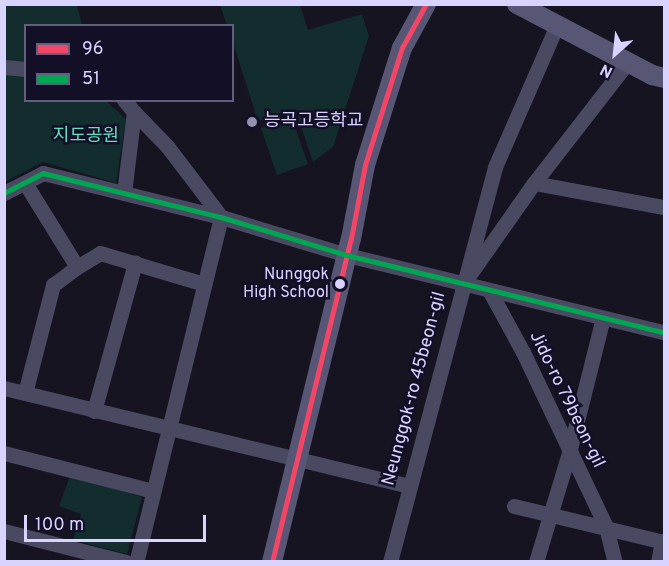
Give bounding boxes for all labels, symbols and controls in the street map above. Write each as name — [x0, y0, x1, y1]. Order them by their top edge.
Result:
legend — [24, 24, 234, 102]
north arrow — [585, 24, 645, 84]
text: 96 — [82, 38, 104, 61]
text: N — [597, 59, 616, 82]
text: 51 — [82, 68, 100, 91]
place label: 능곡고등학교 — [264, 111, 363, 133]
marker: 능곡고등학교 — [245, 115, 259, 129]
park label: 지도공원 — [53, 126, 119, 148]
place label: Nunggok High School — [243, 265, 329, 303]
marker: Nunggok High School — [334, 278, 346, 290]
street label: Neunggok-ro 45beon-gil — [379, 290, 451, 488]
street label: Jido-ro 79beon-gil — [523, 328, 609, 472]
scale bar — [27, 503, 208, 541]
text: 100 m — [35, 514, 84, 537]

